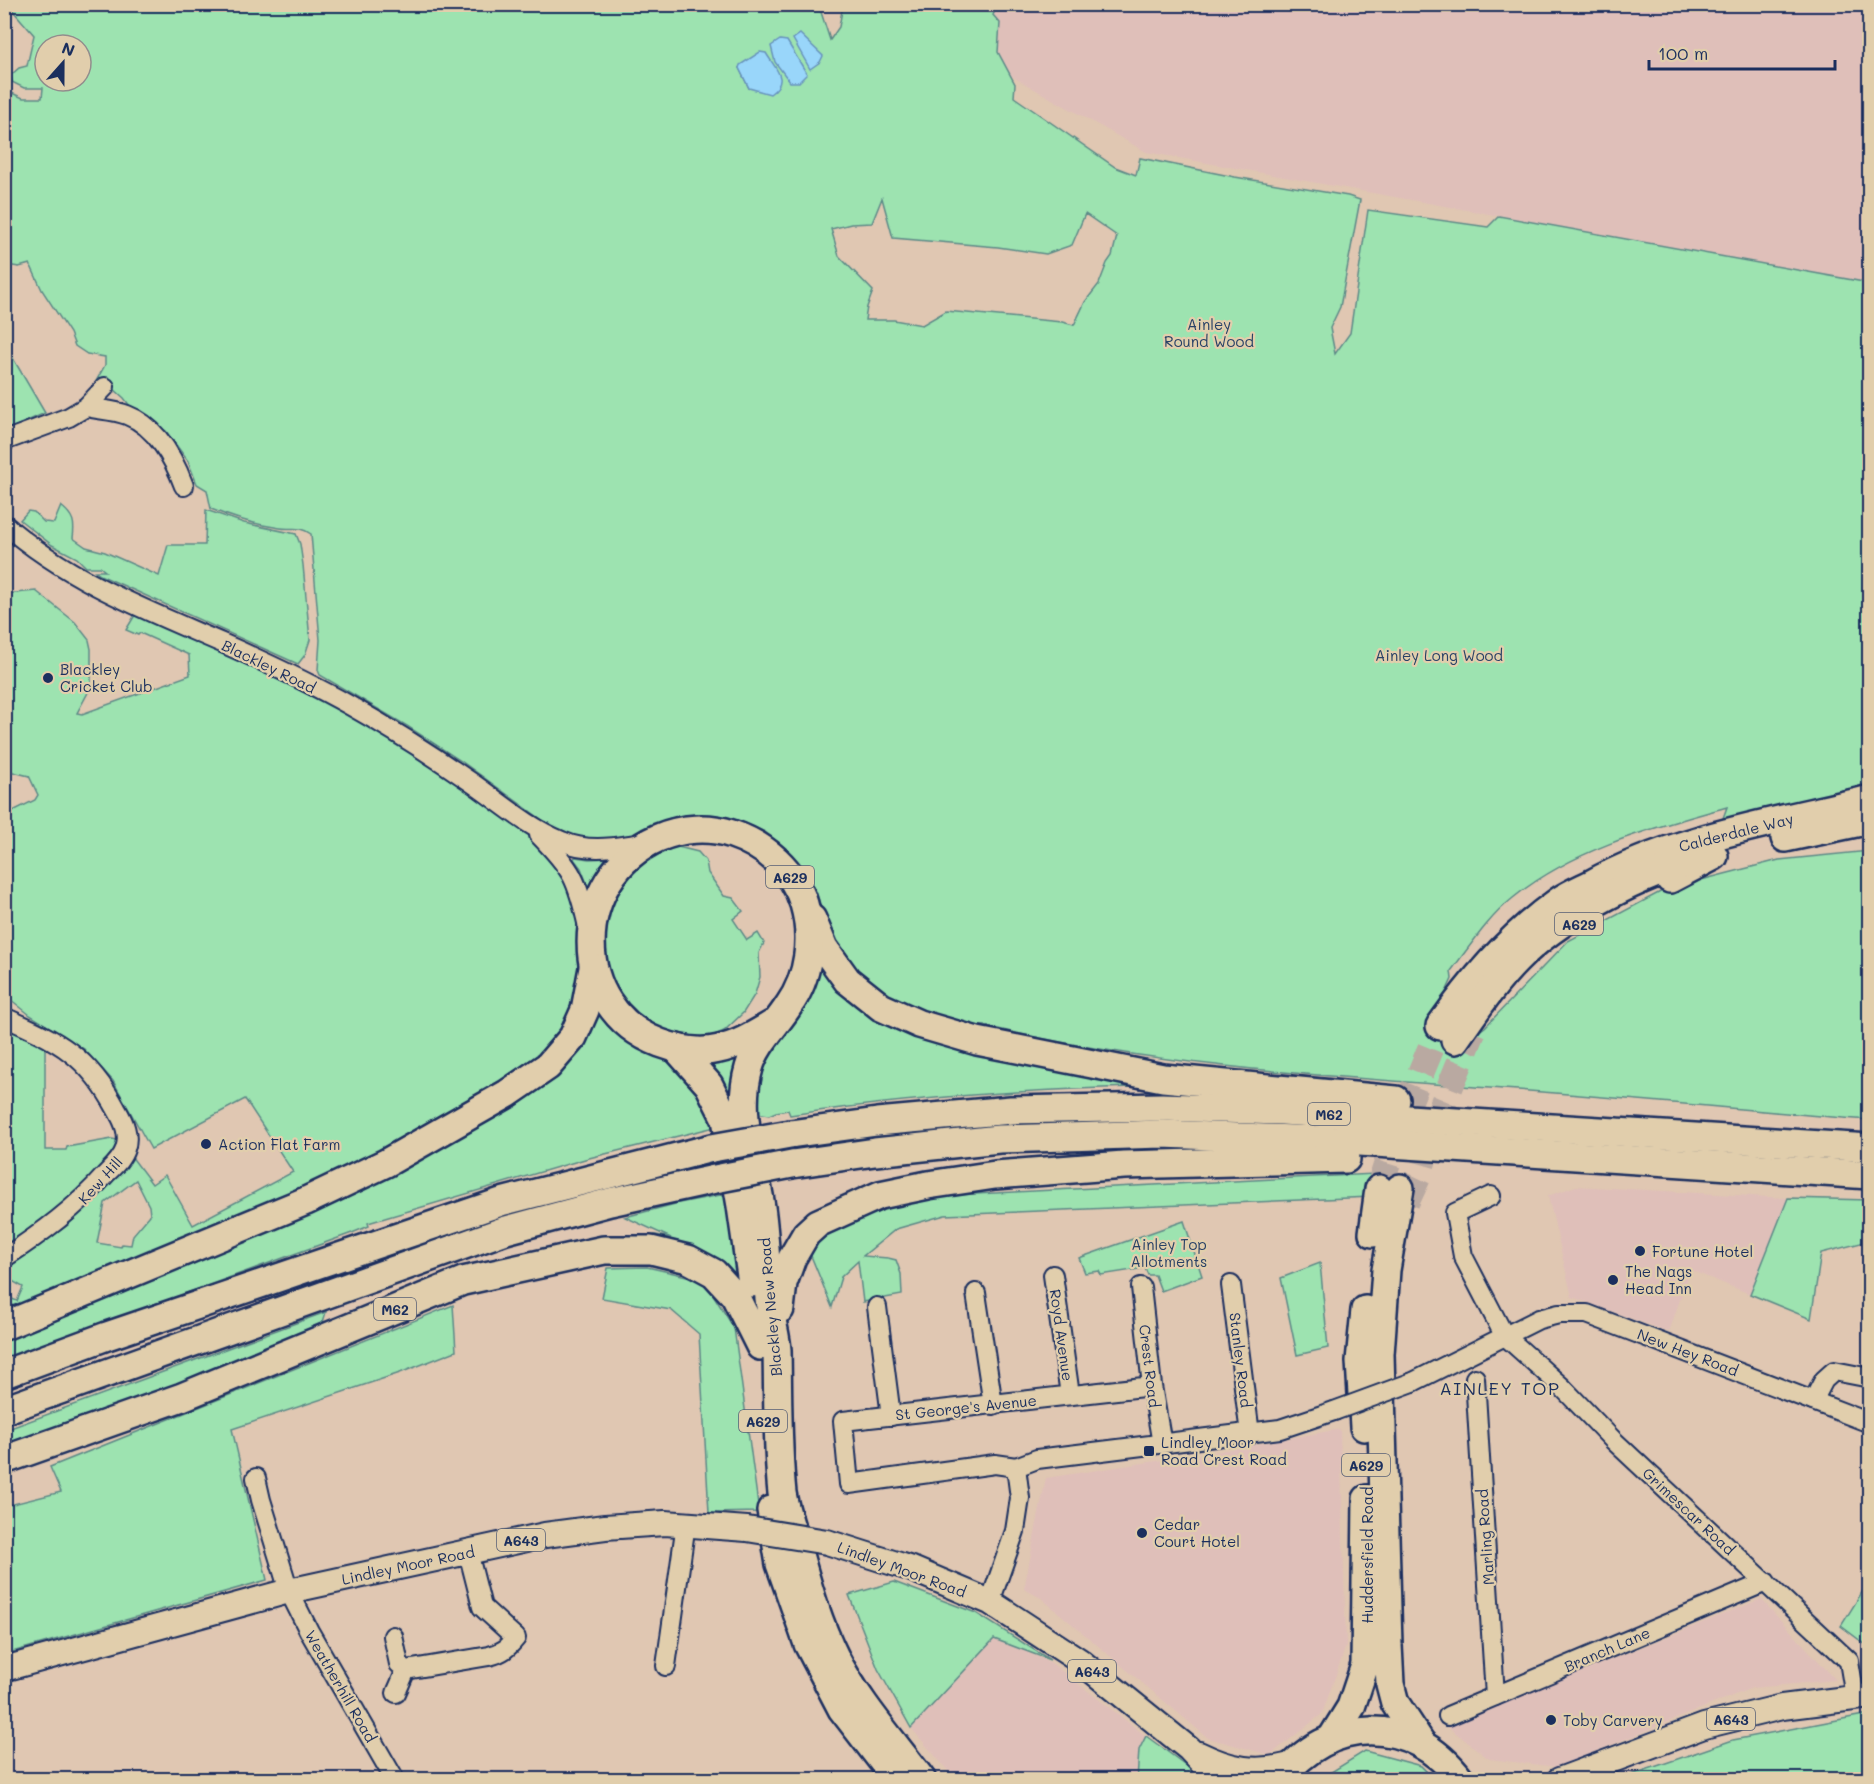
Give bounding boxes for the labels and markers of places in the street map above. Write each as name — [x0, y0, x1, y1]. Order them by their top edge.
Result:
place label: Blackley Cricket Club — [60, 659, 153, 696]
marker: Blackley Cricket Club — [41, 671, 55, 685]
place label: Action Flat Farm — [218, 1134, 341, 1154]
marker: Action Flat Farm — [199, 1137, 213, 1151]
place label: Fortune Hotel — [1652, 1241, 1753, 1261]
marker: Fortune Hotel — [1633, 1244, 1647, 1258]
place label: The Nags Head Inn — [1625, 1261, 1692, 1298]
marker: The Nags Head Inn — [1606, 1273, 1620, 1287]
place label: Lindley Moor Road Crest Road — [1161, 1432, 1287, 1469]
marker: Lindley Moor Road Crest Road — [1142, 1444, 1156, 1458]
place label: Cedar Court Hotel — [1154, 1514, 1240, 1551]
marker: Cedar Court Hotel — [1135, 1526, 1149, 1540]
place label: Toby Carvery — [1563, 1710, 1663, 1730]
marker: Toby Carvery — [1544, 1713, 1558, 1727]

